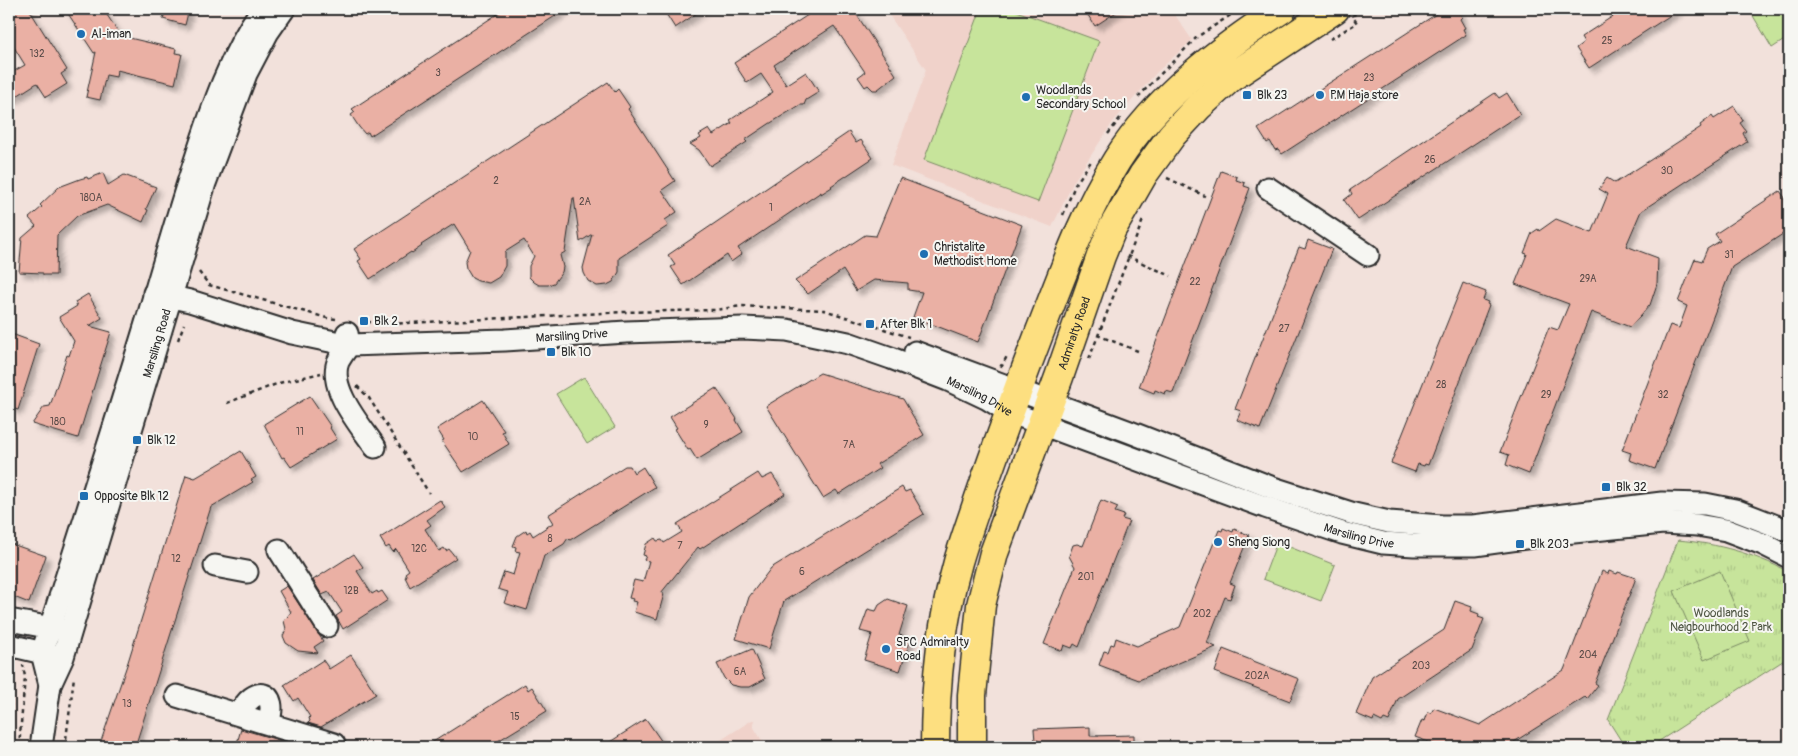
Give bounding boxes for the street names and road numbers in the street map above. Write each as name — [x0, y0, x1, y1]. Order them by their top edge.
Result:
street label: Admiralty Road — [1055, 295, 1094, 372]
street label: Marsiling Road — [140, 307, 175, 380]
street label: Marsiling Drive — [535, 326, 608, 346]
street label: Marsiling Drive — [944, 373, 1015, 420]
street label: Marsiling Drive — [1322, 520, 1395, 552]

